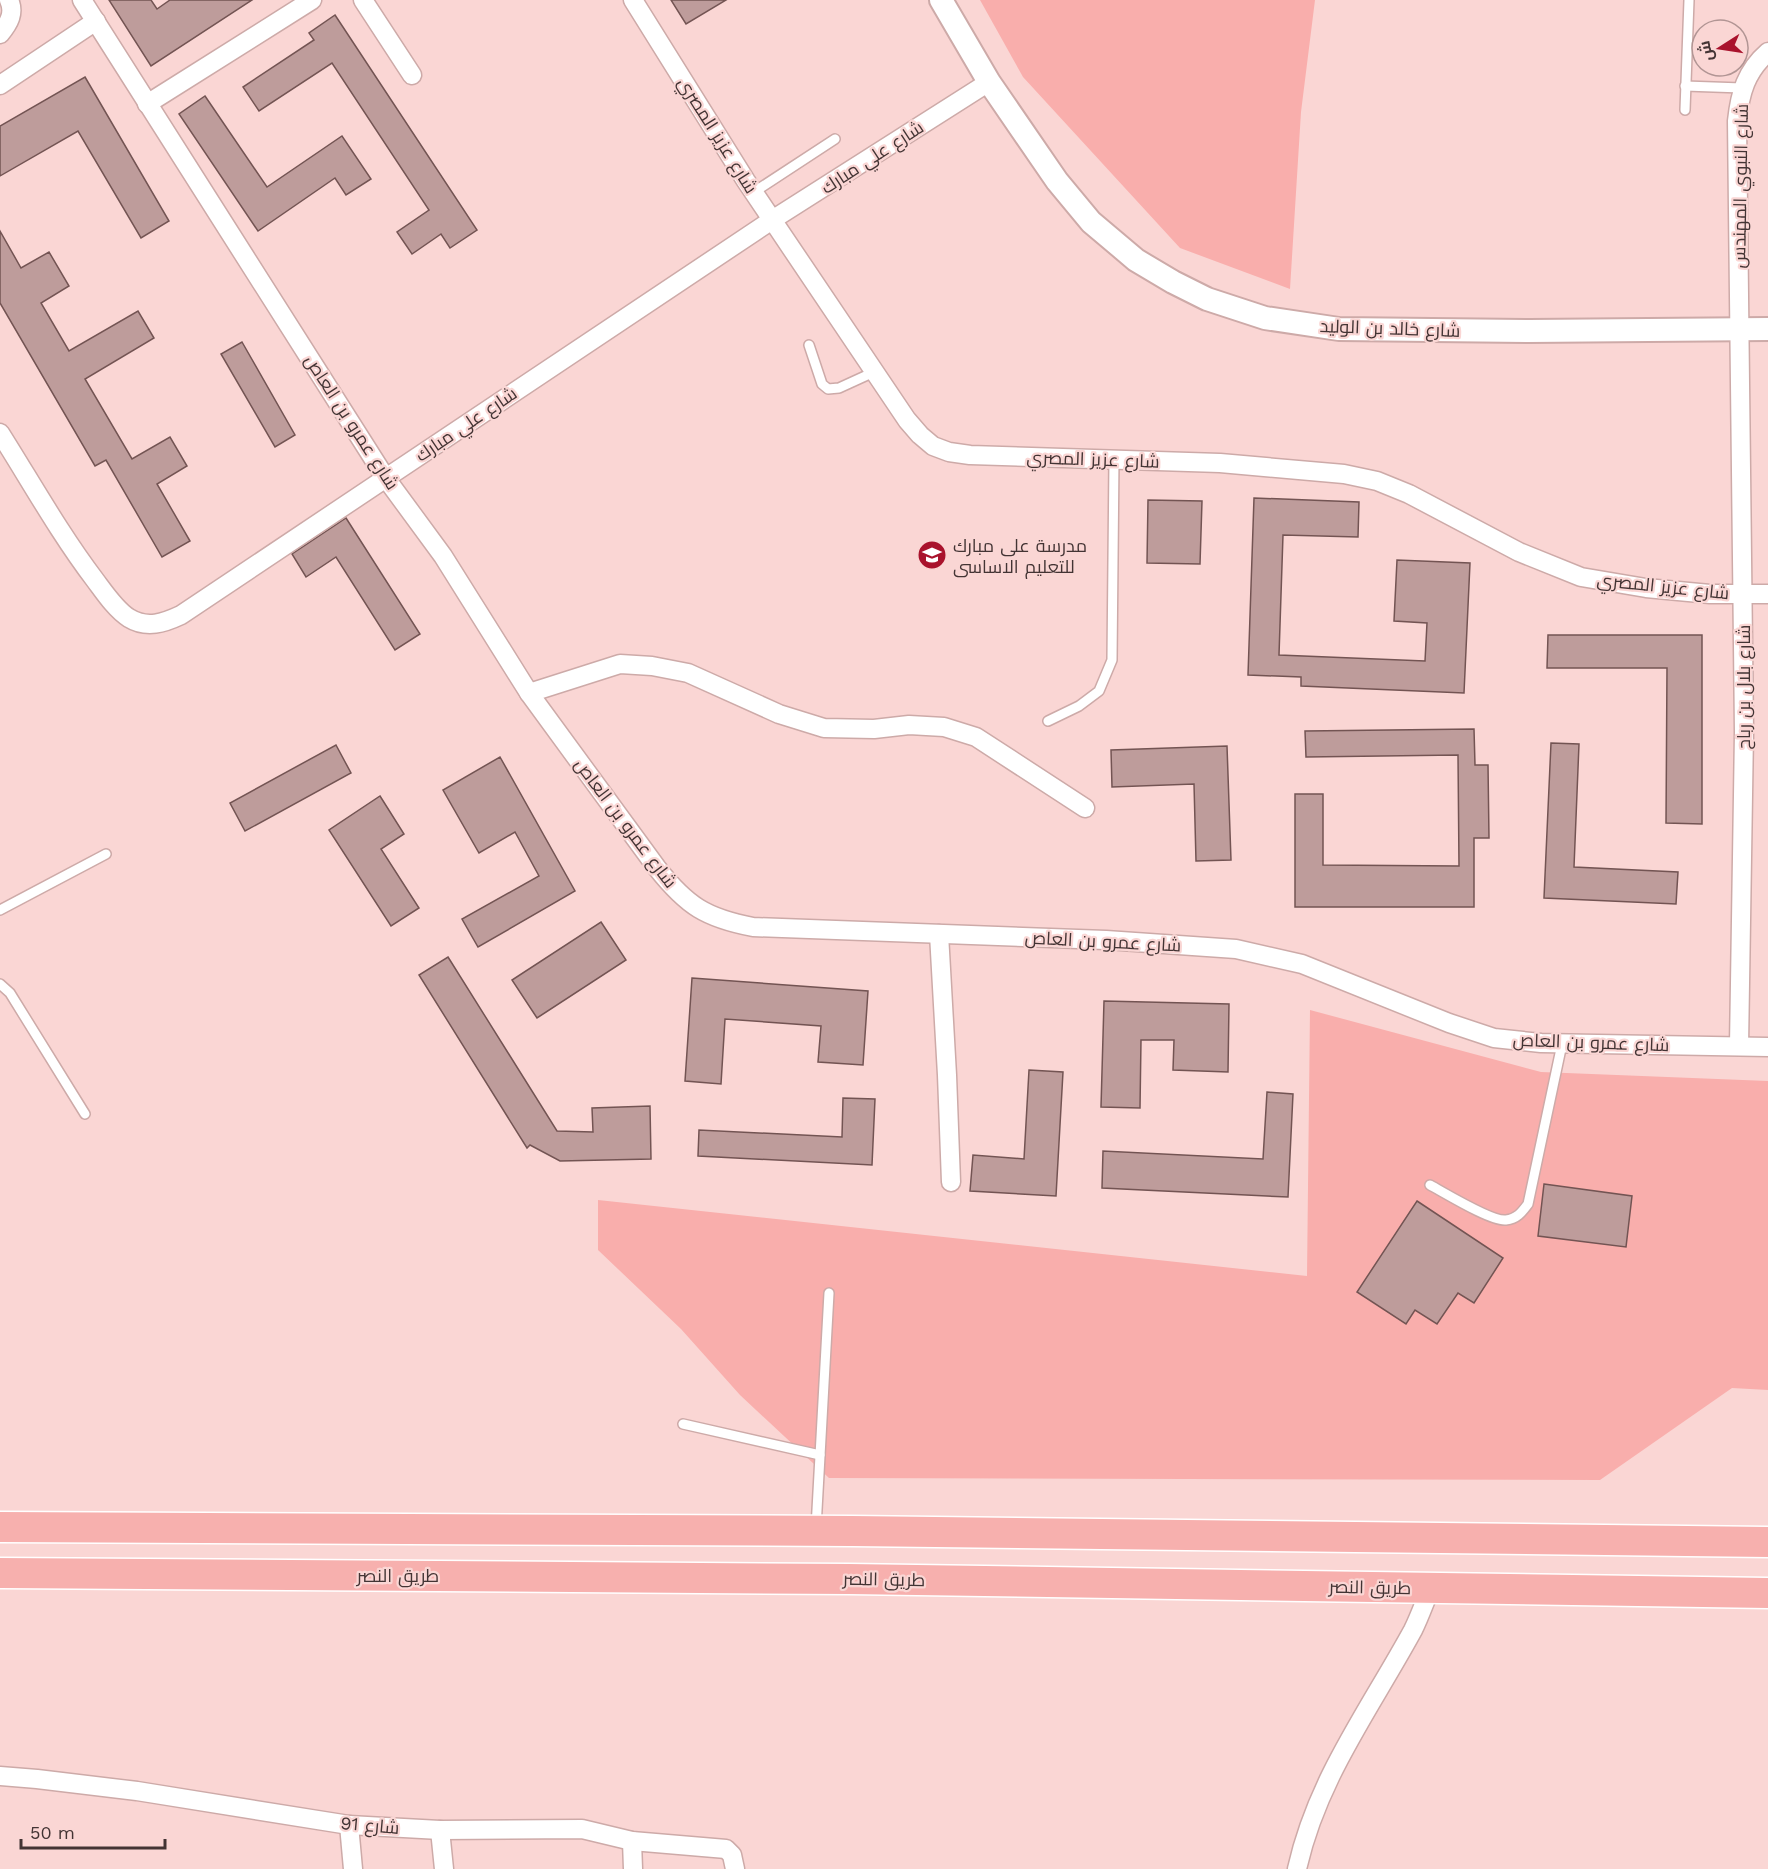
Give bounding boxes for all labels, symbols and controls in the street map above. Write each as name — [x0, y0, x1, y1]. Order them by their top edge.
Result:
north arrow — [1690, 18, 1750, 78]
text: ش — [1694, 39, 1717, 63]
street label: شارع عزيز المصري — [670, 73, 762, 199]
street label: شارع النبوي المهندس — [1728, 104, 1756, 269]
street label: شارع علي مبارك — [817, 116, 929, 201]
street label: شارع خالد بن الوليد — [1319, 315, 1461, 343]
street label: شارع عمرو بن العاص — [299, 351, 403, 495]
street label: شارع علي مبارك — [411, 382, 523, 469]
street label: شارع عزيز المصري — [1026, 446, 1160, 476]
place label: مدرسة على مبارك للتعليم الاساسى — [953, 535, 1087, 579]
school or university icon: مدرسة على مبارك للتعليم الاساسى — [916, 539, 948, 571]
street label: شارع عزيز المصري — [1595, 569, 1730, 607]
street label: شارع بلال بن رباح — [1733, 625, 1756, 749]
street label: شارع عمرو بن العاص — [569, 754, 682, 893]
street label: شارع عمرو بن العاص — [1024, 926, 1182, 958]
street label: شارع عمرو بن العاص — [1512, 1029, 1670, 1057]
street label: طريق النصر — [356, 1565, 439, 1588]
street label: طريق النصر — [842, 1568, 925, 1592]
street label: طريق النصر — [1328, 1576, 1411, 1600]
scale bar — [21, 1812, 165, 1850]
street label: شارع 91 — [339, 1812, 400, 1840]
text: 50 m — [30, 1822, 75, 1843]

